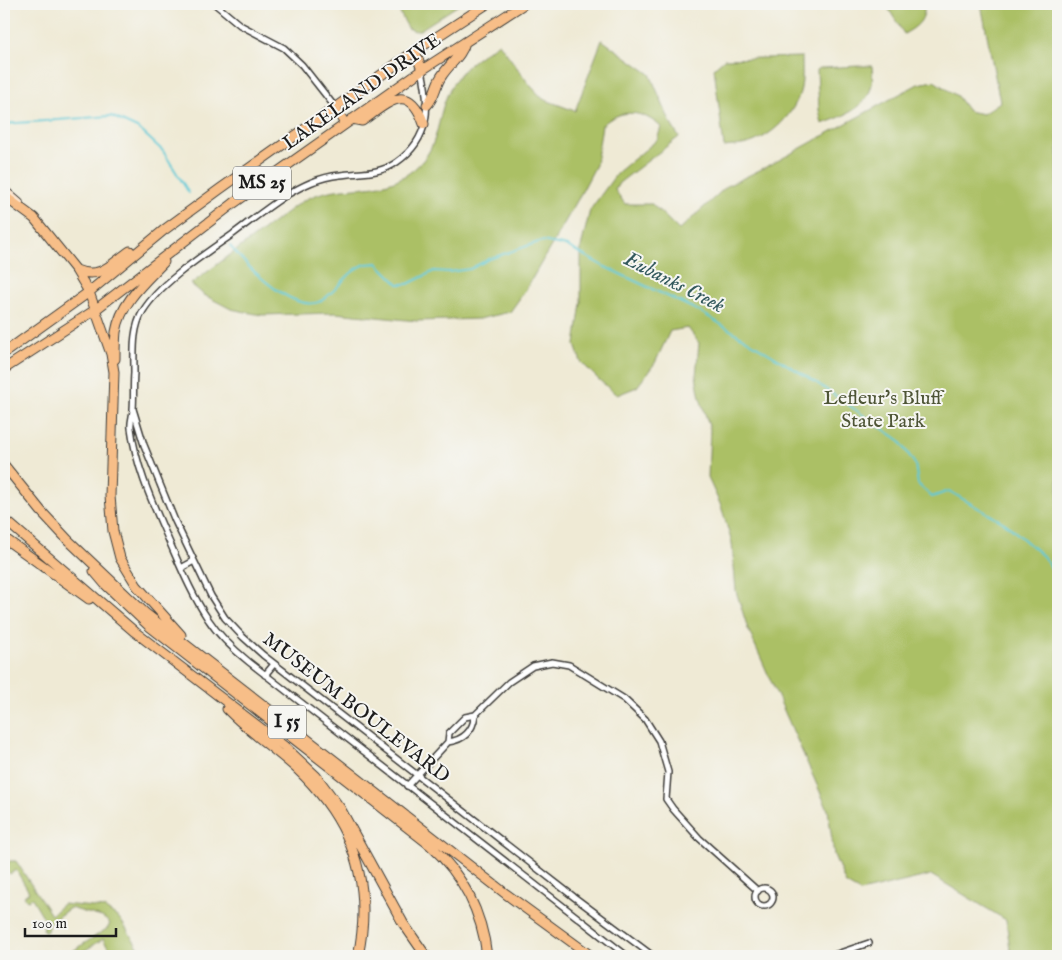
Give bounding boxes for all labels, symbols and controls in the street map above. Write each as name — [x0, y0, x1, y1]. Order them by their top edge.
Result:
street label: LAKELAND DRIVE — [278, 28, 446, 156]
road number: MS 25 — [233, 167, 291, 200]
water label: Eubanks Creek — [618, 246, 729, 320]
park label: Lefleur's Bluff State Park — [824, 386, 945, 434]
street label: MUSEUM BOULEVARD — [257, 627, 455, 789]
road number: I 55 — [268, 706, 306, 739]
scale bar — [25, 905, 116, 937]
text: 100 m — [32, 914, 68, 933]

